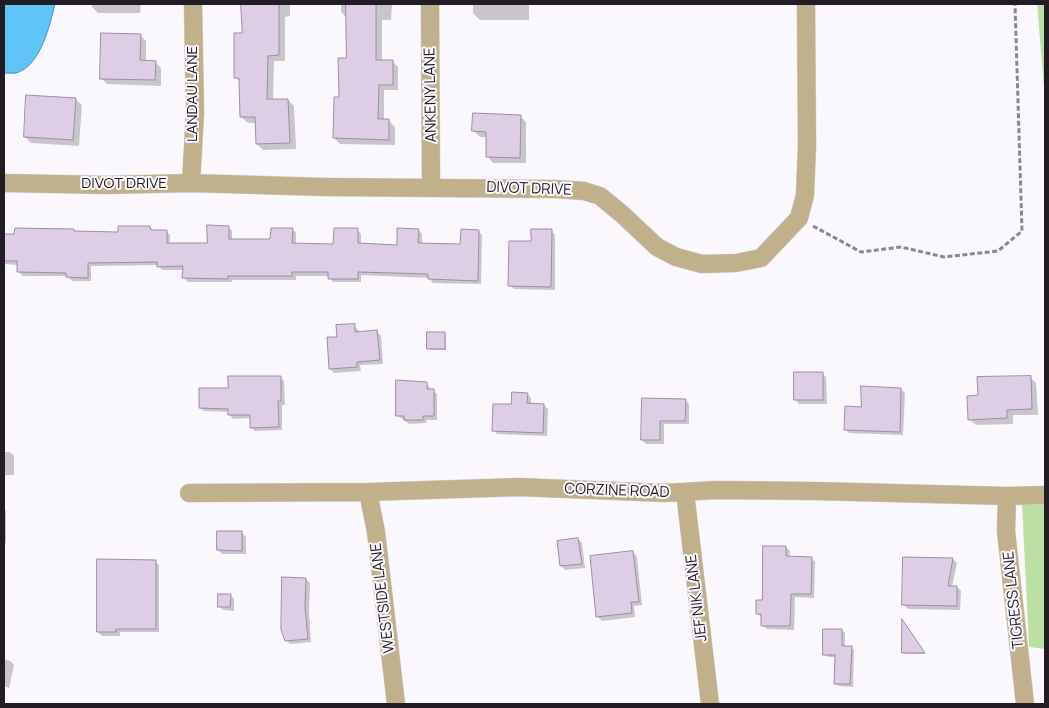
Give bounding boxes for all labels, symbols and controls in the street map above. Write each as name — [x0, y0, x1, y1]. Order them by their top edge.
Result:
street label: LANDAU LANE — [184, 46, 202, 142]
street label: ANKENY LANE — [421, 47, 441, 143]
street label: DIVOT DRIVE — [81, 175, 167, 193]
street label: DIVOT DRIVE — [486, 179, 572, 199]
street label: CORZINE ROAD — [564, 480, 670, 502]
street label: WESTSIDE LANE — [367, 542, 399, 654]
street label: TIGRESS LANE — [1000, 550, 1028, 650]
street label: JEF NIK LANE — [683, 553, 711, 643]

